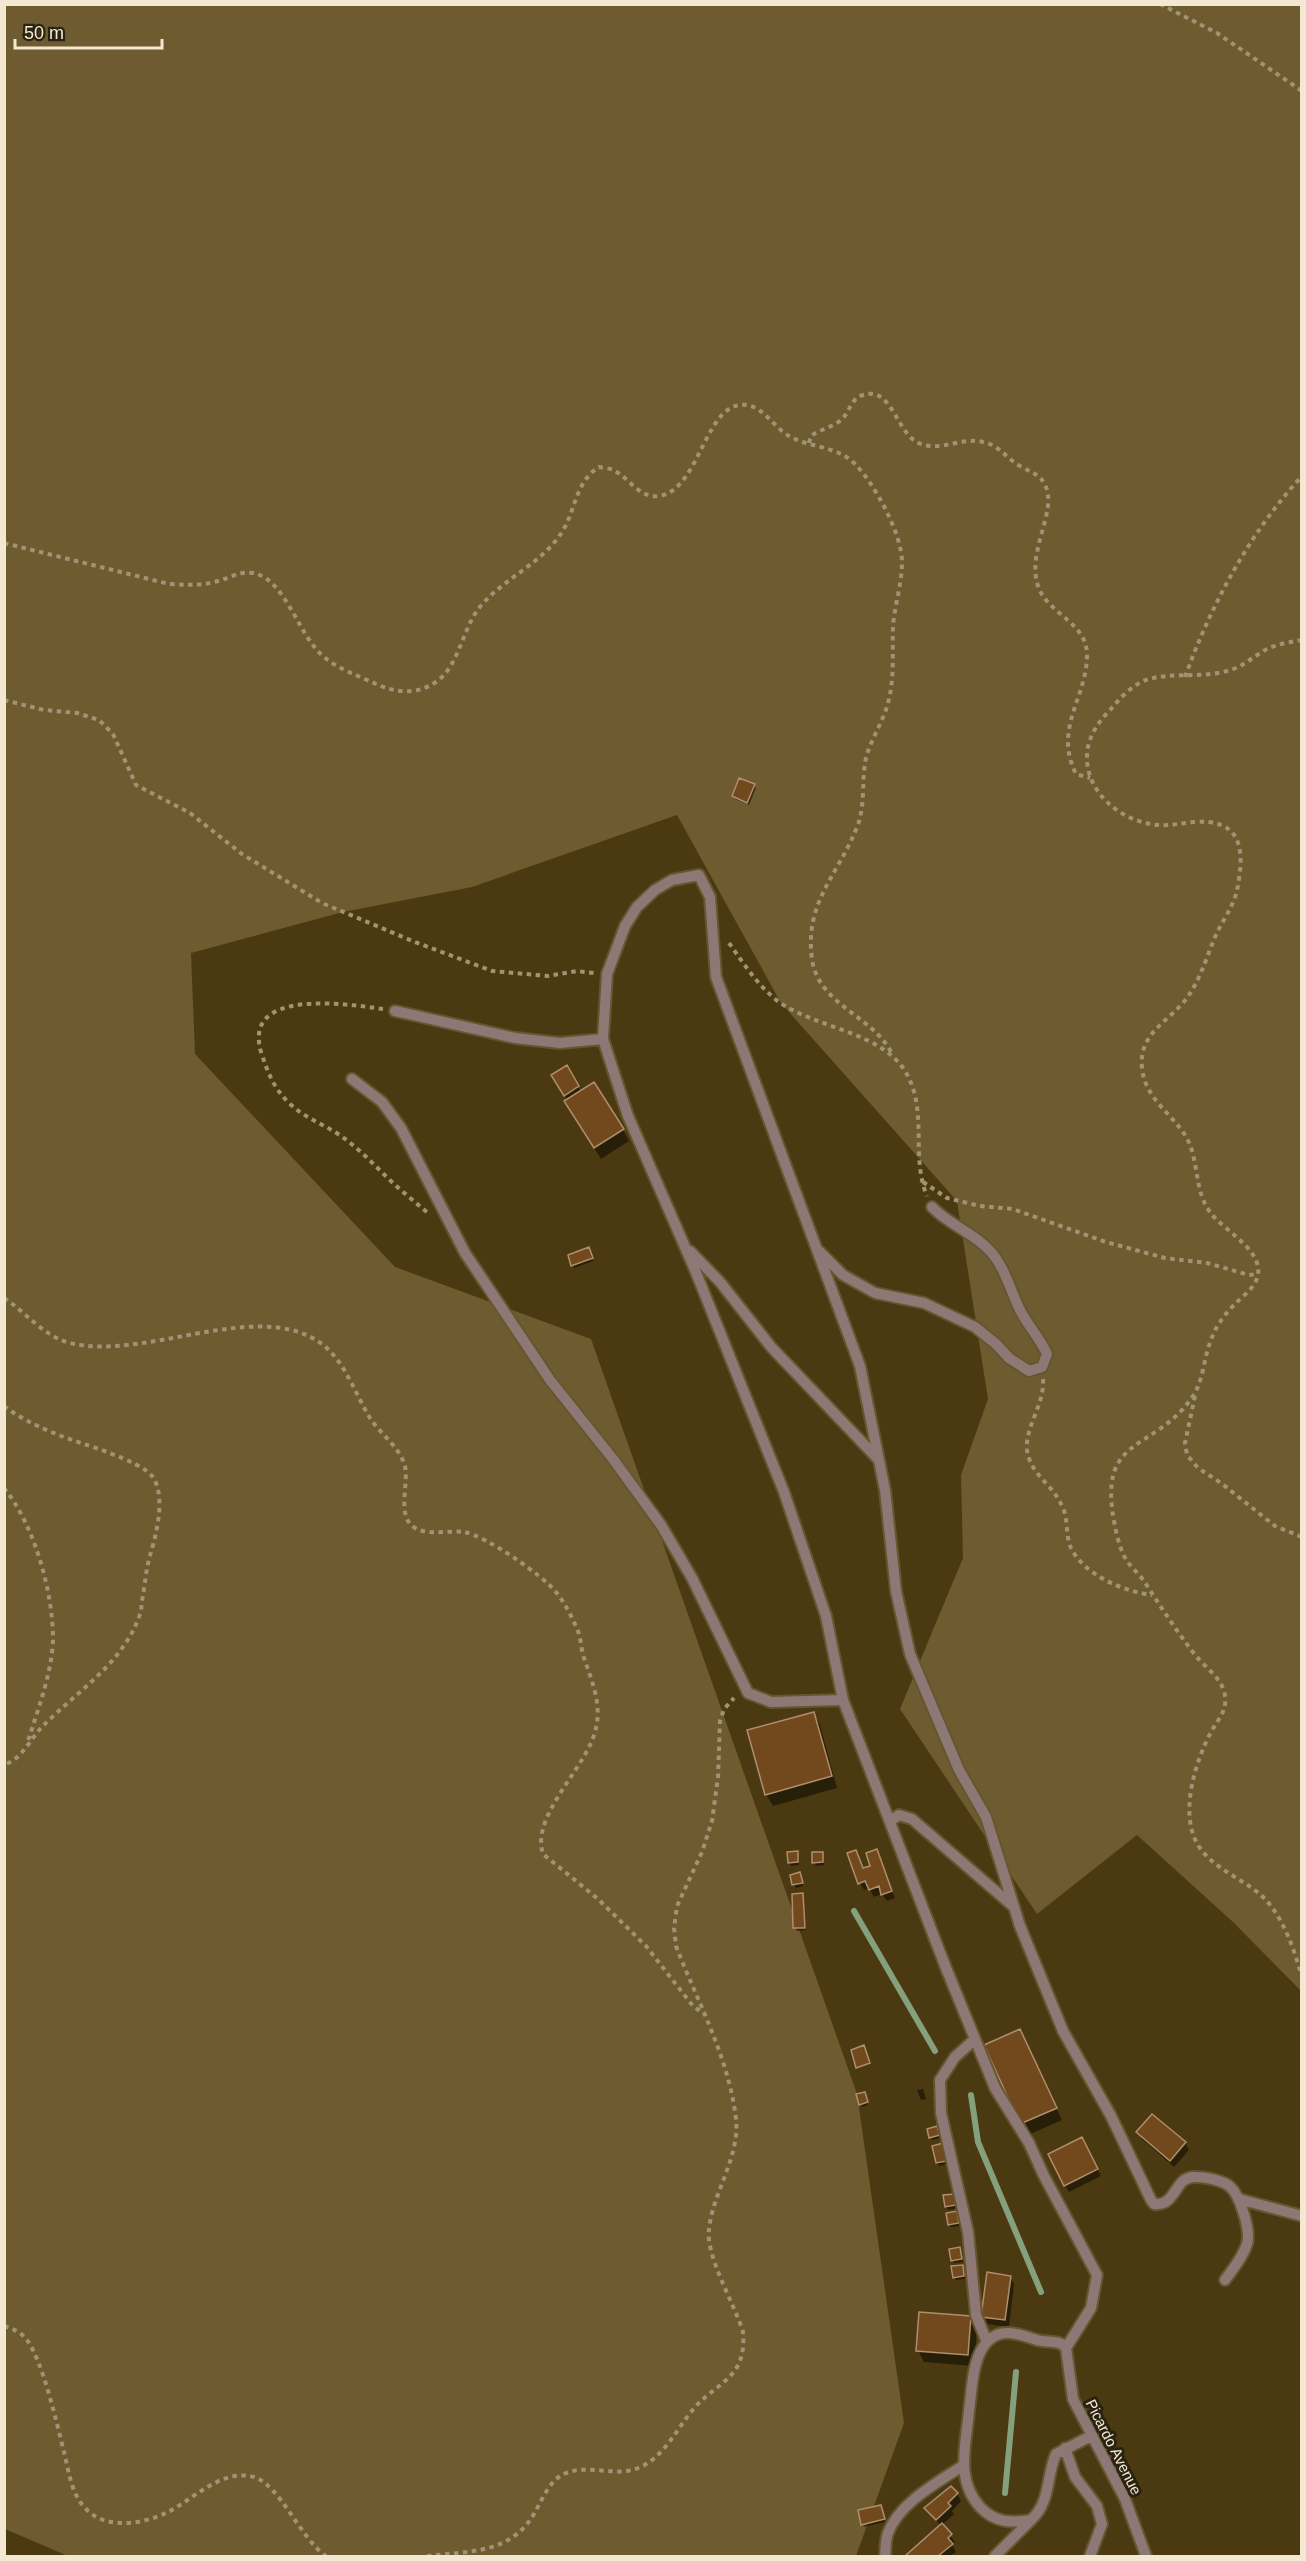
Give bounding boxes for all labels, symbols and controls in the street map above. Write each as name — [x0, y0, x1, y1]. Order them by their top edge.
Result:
scale bar — [15, 12, 162, 50]
text: 50 m — [24, 23, 64, 43]
street label: Picardo Avenue — [1083, 2396, 1145, 2498]

